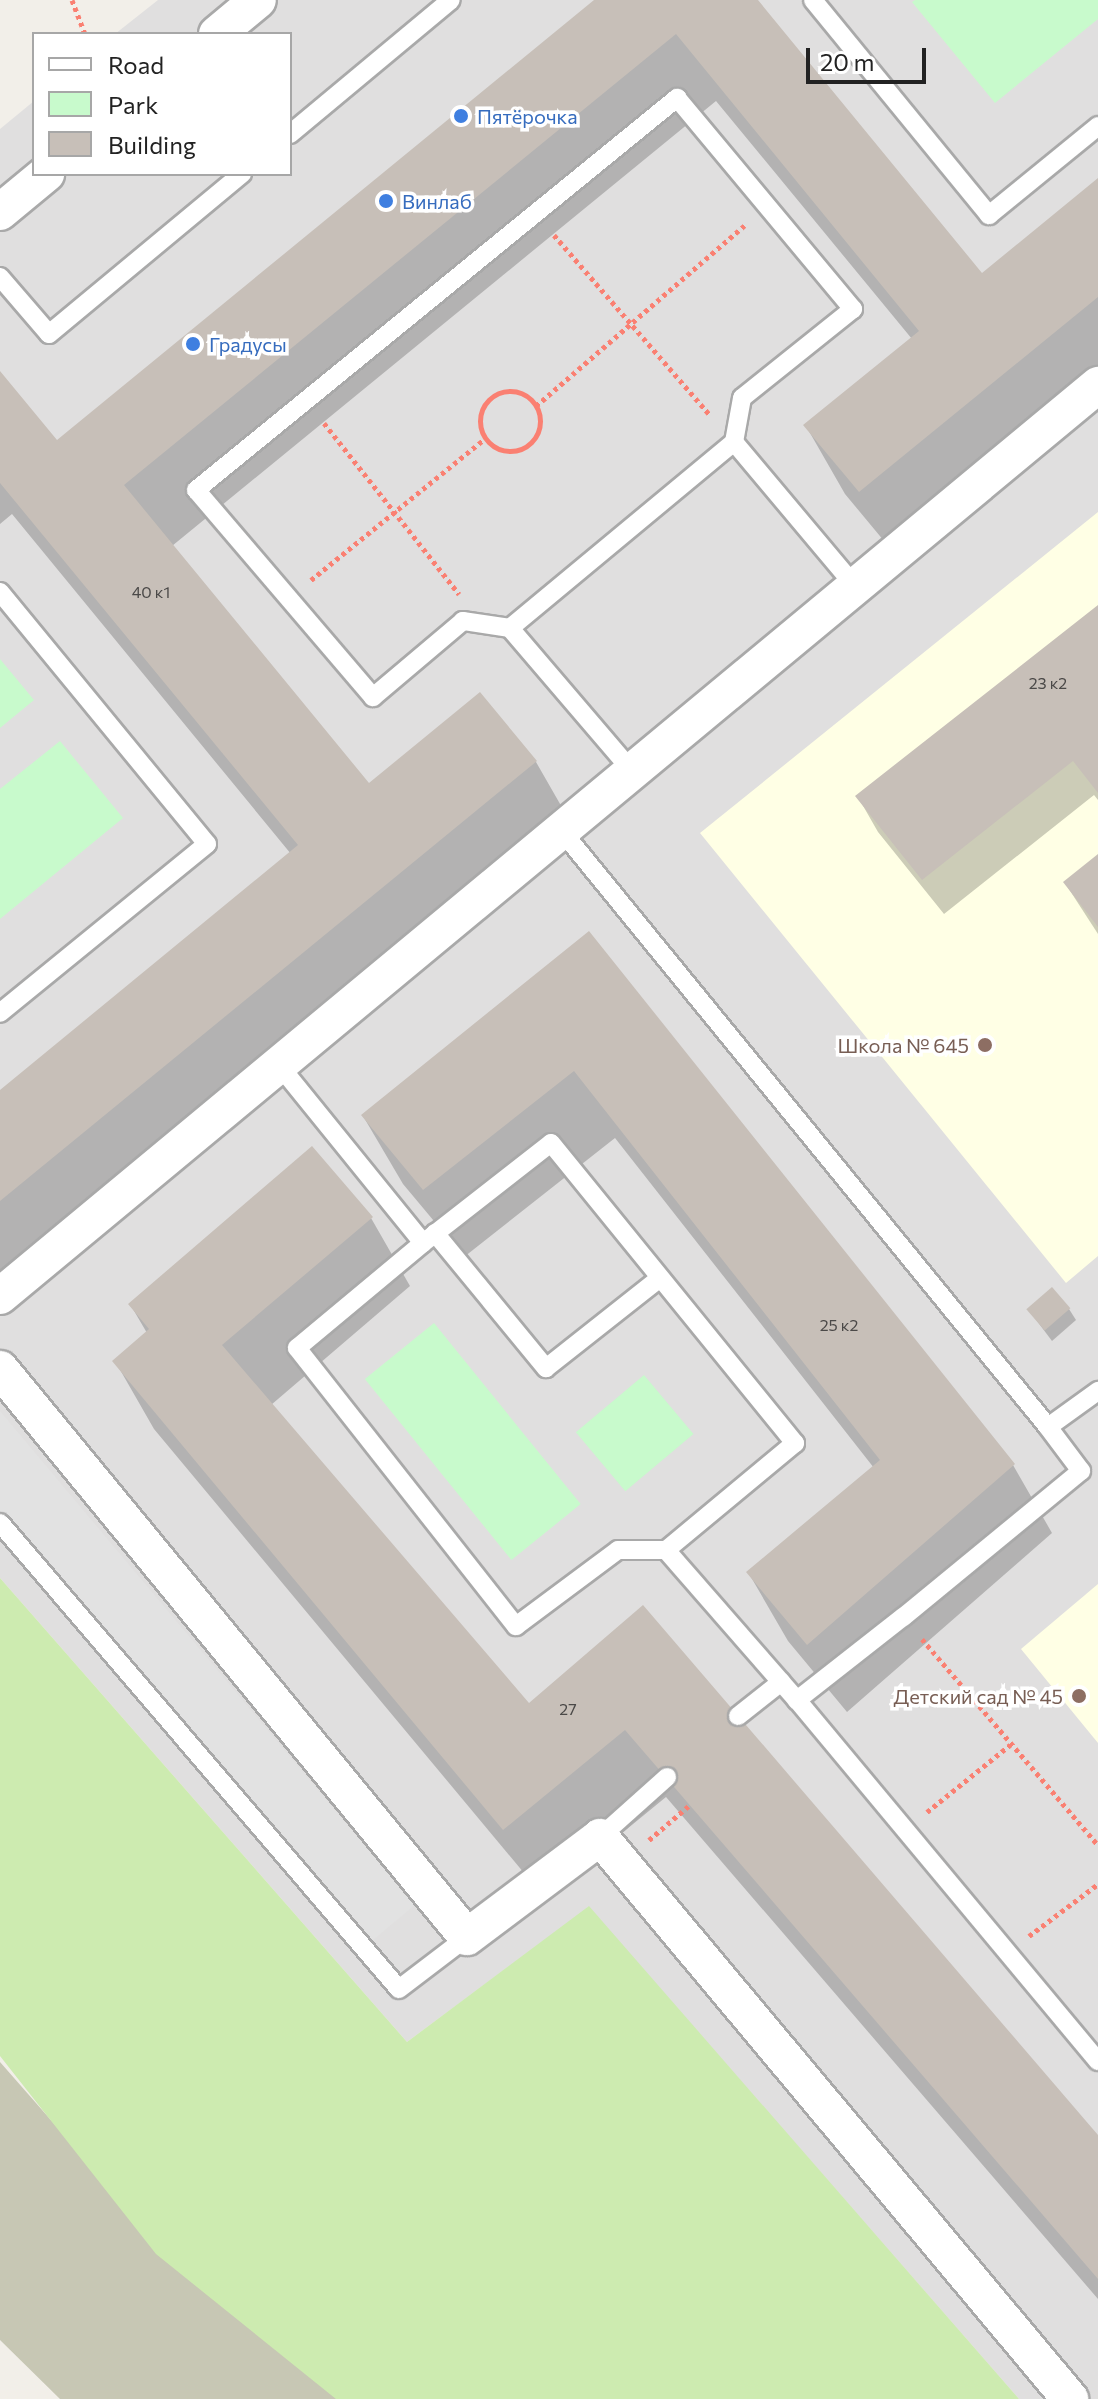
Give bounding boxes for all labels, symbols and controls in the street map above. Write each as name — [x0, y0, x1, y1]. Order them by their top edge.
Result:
legend — [32, 32, 292, 176]
scale bar — [810, 32, 930, 82]
text: 20 m — [820, 47, 874, 76]
text: Road — [108, 50, 164, 79]
text: Park — [108, 90, 158, 119]
place label: Пятёрочка — [477, 104, 578, 128]
marker: Пятёрочка — [452, 107, 470, 125]
text: Building — [108, 130, 196, 159]
place label: Винлаб — [402, 189, 472, 213]
marker: Винлаб — [377, 192, 395, 210]
place label: Градусы — [209, 332, 287, 356]
marker: Градусы — [184, 335, 202, 353]
house number: 40 к1 — [132, 582, 170, 602]
house number: 23 к2 — [1029, 673, 1067, 693]
place label: Школа № 645 — [837, 1033, 969, 1057]
marker: Школа № 645 — [976, 1036, 994, 1054]
house number: 25 к2 — [820, 1315, 858, 1335]
place label: Детский сад № 45 — [894, 1684, 1063, 1708]
marker: Детский сад № 45 — [1070, 1687, 1088, 1705]
house number: 27 — [559, 1699, 577, 1719]

